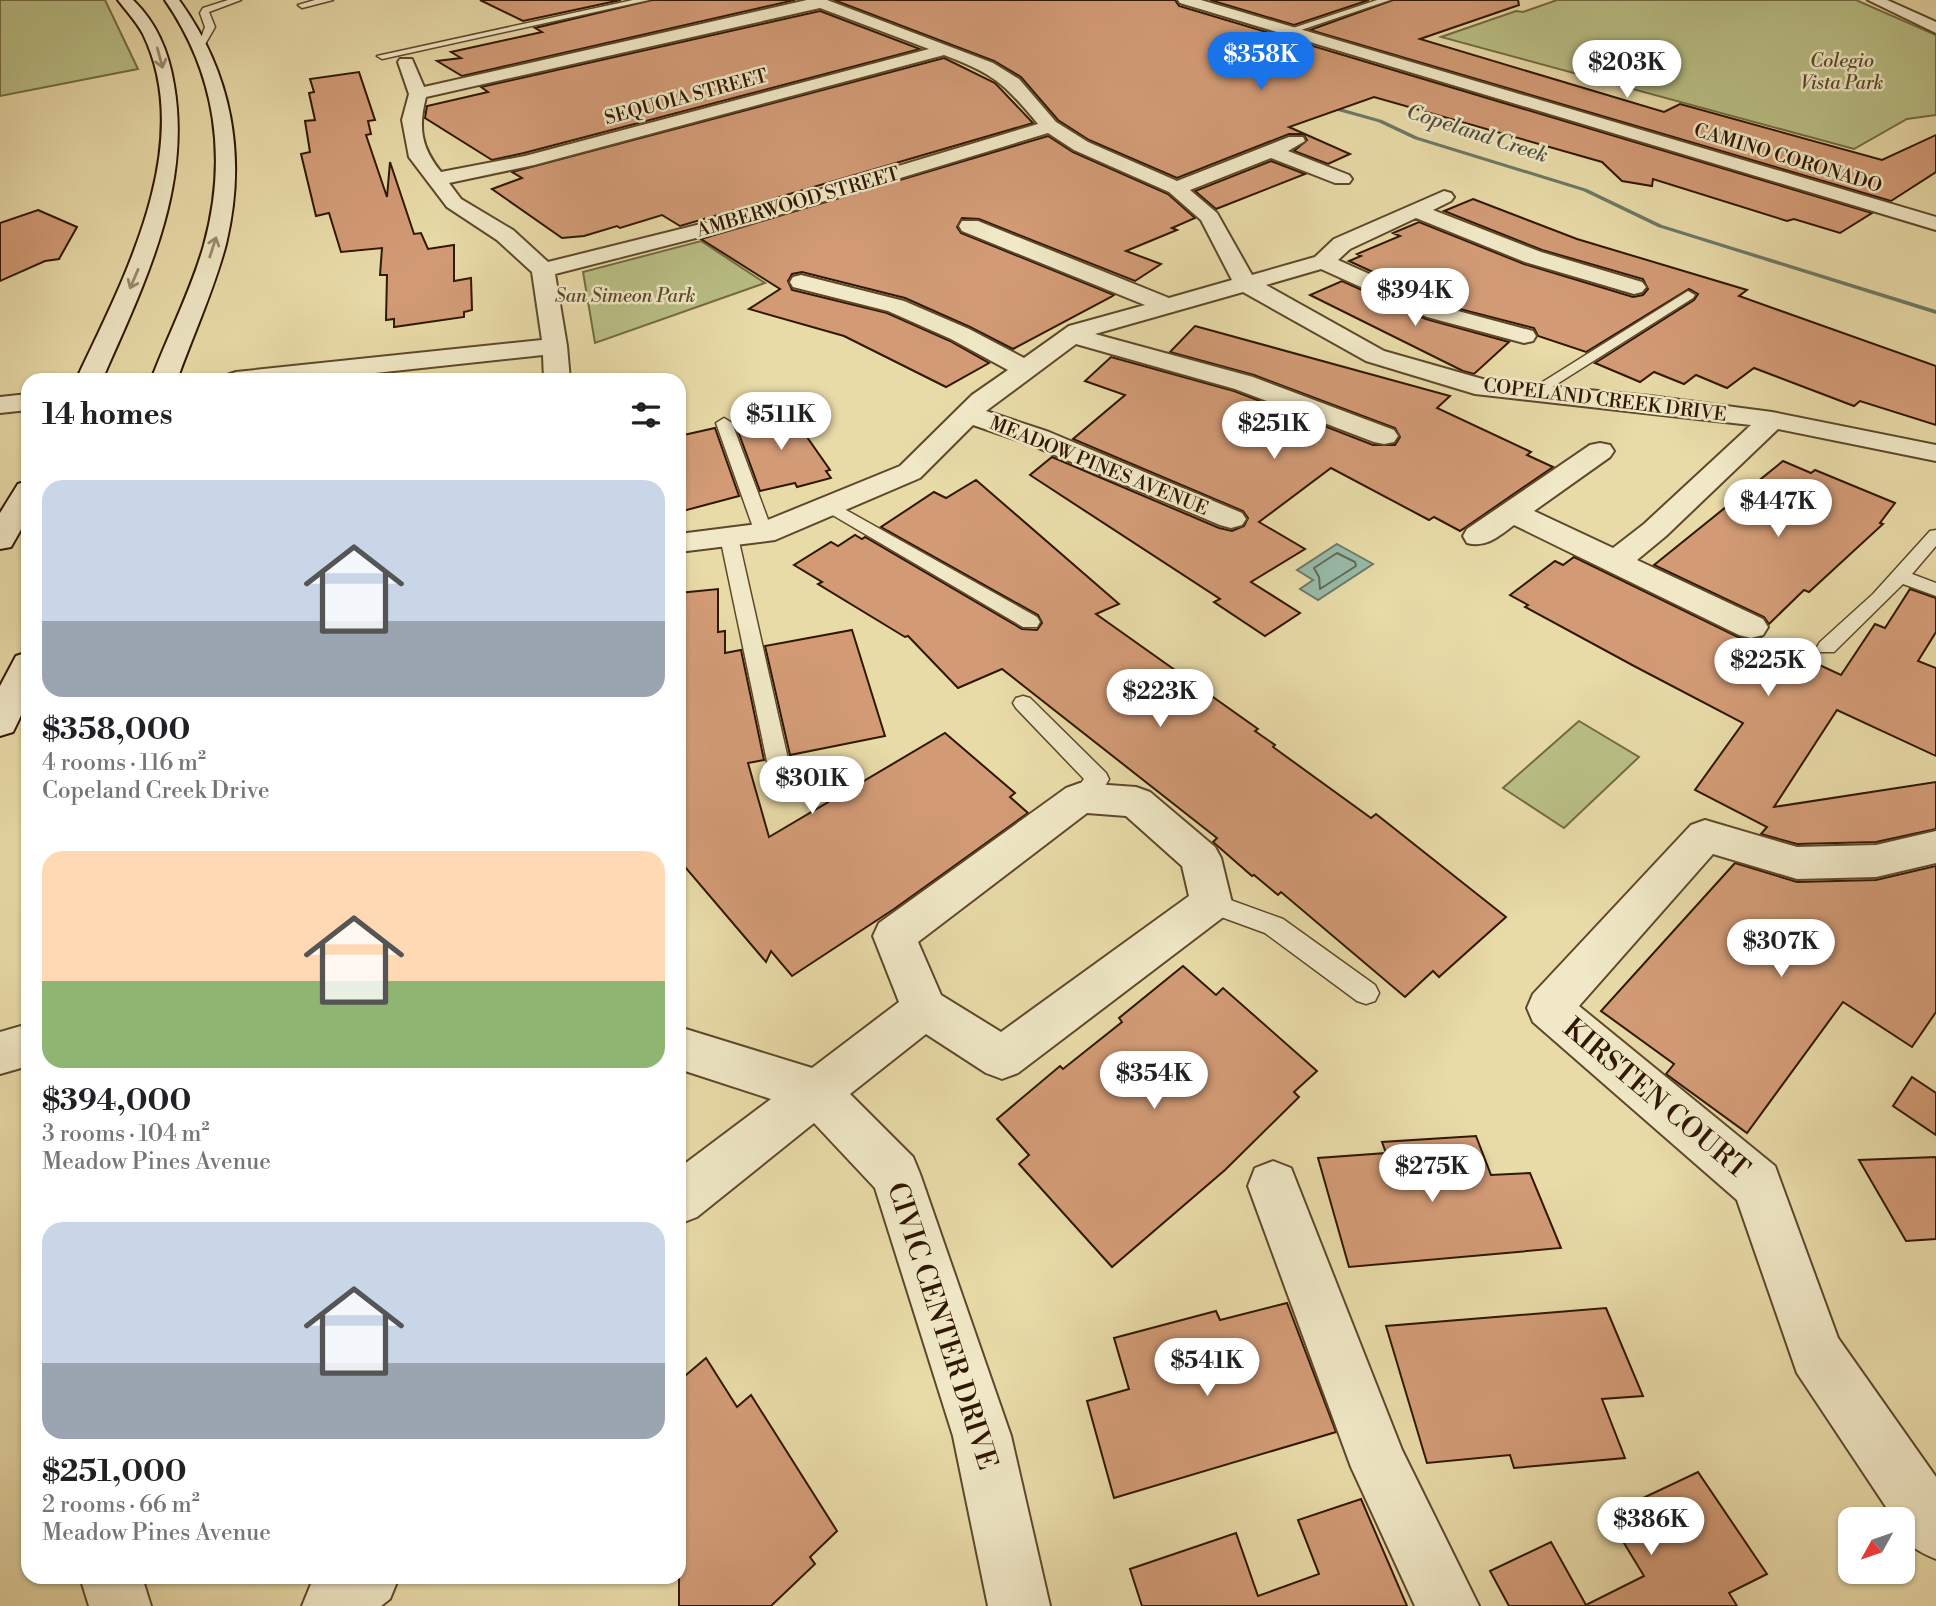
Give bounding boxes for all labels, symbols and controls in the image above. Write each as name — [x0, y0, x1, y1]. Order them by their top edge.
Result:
pin: $358K — [1212, 32, 1310, 92]
text: $358K — [1223, 41, 1299, 69]
pin: $203K — [1578, 41, 1676, 100]
one-way arrow — [154, 46, 167, 68]
text: $203K — [1588, 49, 1666, 77]
park label: Colegio Vista Park — [1801, 49, 1884, 95]
street label: SEQUOIA STREET — [602, 64, 770, 130]
water label: Copeland Creek — [1403, 99, 1551, 169]
street label: CAMINO CORONADO — [1691, 118, 1885, 198]
street label: AMBERWOOD STREET — [693, 161, 902, 243]
one-way arrow — [208, 236, 220, 258]
one-way arrow — [127, 267, 140, 289]
pin: $394K — [1366, 268, 1464, 328]
text: $394K — [1377, 277, 1453, 305]
park label: San Simeon Park — [555, 284, 695, 308]
street label: COPELAND CREEK DRIVE — [1482, 373, 1728, 427]
pin: $511K — [732, 392, 830, 452]
text: 14 homes — [42, 396, 173, 434]
icon: filters — [627, 396, 665, 434]
text: $511K — [746, 401, 816, 429]
pin: $251K — [1225, 402, 1323, 461]
text: $251K — [1238, 410, 1310, 438]
street label: MEADOW PINES AVENUE — [986, 411, 1212, 521]
pin: $447K — [1729, 480, 1827, 539]
text: $447K — [1740, 488, 1816, 516]
icon: home — [291, 526, 417, 652]
pin: $225K — [1719, 638, 1817, 698]
text: $225K — [1730, 647, 1806, 675]
pin: $223K — [1111, 670, 1209, 729]
text: $223K — [1123, 678, 1197, 706]
text: $358,000 — [42, 711, 190, 749]
text: 4 rooms · 116 m² — [42, 749, 206, 777]
pin: $301K — [763, 756, 861, 816]
text: $301K — [775, 765, 849, 793]
text: Copeland Creek Drive — [42, 777, 270, 805]
icon: home — [291, 897, 417, 1023]
pin: $307K — [1732, 920, 1830, 979]
text: $307K — [1743, 928, 1819, 956]
street label: KIRSTEN COURT — [1556, 1011, 1756, 1187]
pin: $354K — [1105, 1052, 1203, 1111]
text: $354K — [1116, 1060, 1192, 1088]
text: $394,000 — [42, 1082, 191, 1120]
text: 3 rooms · 104 m² — [42, 1120, 210, 1148]
pin: $275K — [1383, 1144, 1481, 1204]
text: Meadow Pines Avenue — [42, 1148, 271, 1176]
text: $275K — [1395, 1153, 1469, 1181]
street label: CIVIC CENTER DRIVE — [879, 1178, 1005, 1474]
icon: home — [291, 1268, 417, 1394]
pin: $541K — [1158, 1338, 1256, 1398]
text: $541K — [1170, 1347, 1244, 1375]
text: $251,000 — [42, 1453, 187, 1491]
text: 2 rooms · 66 m² — [42, 1491, 200, 1519]
pin: $386K — [1602, 1498, 1700, 1557]
text: $386K — [1613, 1506, 1689, 1534]
north arrow — [1838, 1507, 1914, 1584]
map controls — [1838, 1507, 1915, 1584]
text: Meadow Pines Avenue — [42, 1519, 271, 1547]

